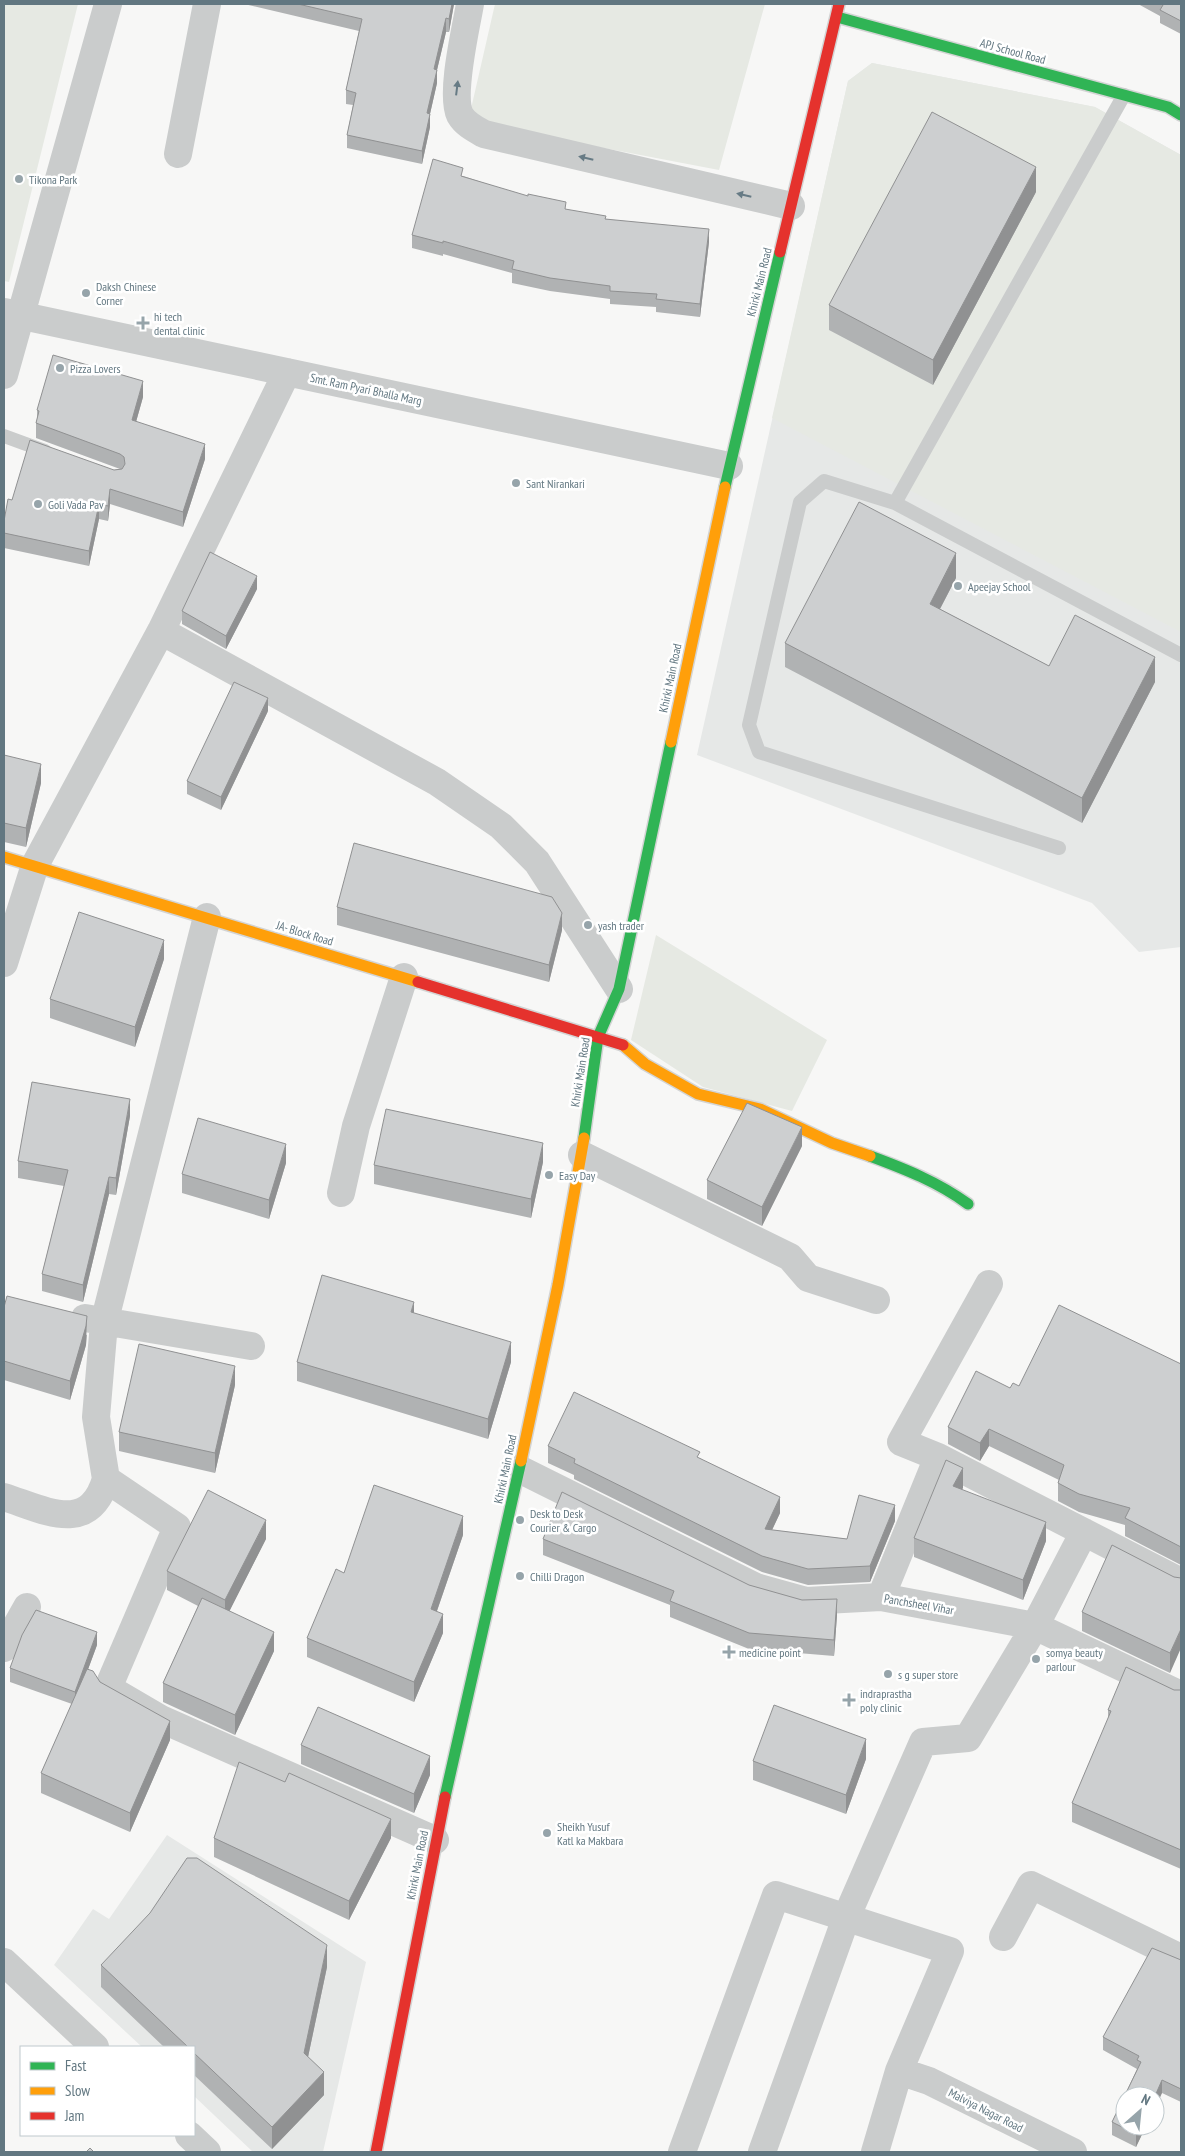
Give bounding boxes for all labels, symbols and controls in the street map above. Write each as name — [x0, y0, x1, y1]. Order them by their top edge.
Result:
street label: APJ School Road — [979, 35, 1047, 67]
one-way arrow — [453, 80, 461, 96]
one-way arrow — [578, 154, 593, 162]
place label: Tikona Park — [29, 172, 77, 187]
marker: Tikona Park — [13, 173, 25, 185]
one-way arrow — [736, 191, 751, 199]
street label: Khirki Main Road — [743, 246, 775, 318]
place label: Daksh Chinese Corner — [96, 279, 156, 308]
marker: Daksh Chinese Corner — [80, 287, 92, 299]
place label: hi tech dental clinic — [154, 309, 205, 338]
marker: hi tech dental clinic — [136, 316, 150, 330]
place label: Pizza Lovers — [70, 361, 120, 376]
marker: Pizza Lovers — [54, 362, 66, 374]
street label: Smt. Ram Pyari Bhalla Marg — [309, 370, 423, 408]
place label: Sant Nirankari — [526, 476, 585, 491]
marker: Sant Nirankari — [510, 477, 522, 489]
place label: Goli Vada Pav — [48, 497, 104, 512]
marker: Goli Vada Pav — [32, 498, 44, 510]
place label: Apeejay School — [968, 579, 1031, 594]
marker: Apeejay School — [952, 580, 964, 592]
street label: Khirki Main Road — [655, 642, 685, 714]
street label: JA- Block Road — [274, 917, 335, 949]
place label: yash trader — [598, 918, 645, 933]
marker: yash trader — [582, 919, 594, 931]
street label: Khirki Main Road — [567, 1036, 593, 1108]
place label: Easy Day — [559, 1168, 596, 1183]
marker: Easy Day — [543, 1169, 555, 1181]
street label: Khirki Main Road — [490, 1433, 520, 1505]
place label: Desk to Desk Courier & Cargo — [530, 1506, 596, 1535]
marker: Desk to Desk Courier & Cargo — [514, 1514, 526, 1526]
place label: Chilli Dragon — [530, 1569, 584, 1584]
marker: Chilli Dragon — [514, 1570, 526, 1582]
street label: Panchsheel Vihar — [883, 1590, 956, 1618]
place label: medicine point — [739, 1645, 801, 1660]
place label: somya beauty parlour — [1046, 1645, 1103, 1674]
marker: medicine point — [723, 1646, 735, 1658]
marker: somya beauty parlour — [1030, 1653, 1042, 1665]
place label: s g super store — [898, 1667, 958, 1682]
marker: s g super store — [882, 1668, 894, 1680]
place label: indraprastha poly clinic — [860, 1686, 912, 1715]
marker: indraprastha poly clinic — [842, 1693, 856, 1707]
place label: Sheikh Yusuf Katl ka Makbara — [557, 1819, 624, 1848]
marker: Sheikh Yusuf Katl ka Makbara — [541, 1827, 553, 1839]
street label: Khirki Main Road — [403, 1829, 431, 1901]
legend — [20, 2046, 195, 2136]
text: Fast — [65, 2056, 86, 2075]
text: Slow — [65, 2081, 90, 2100]
street label: Malviya Nagar Road — [946, 2085, 1026, 2135]
north arrow — [1115, 2086, 1165, 2136]
text: N — [1138, 2090, 1153, 2109]
text: Jam — [64, 2106, 84, 2125]

